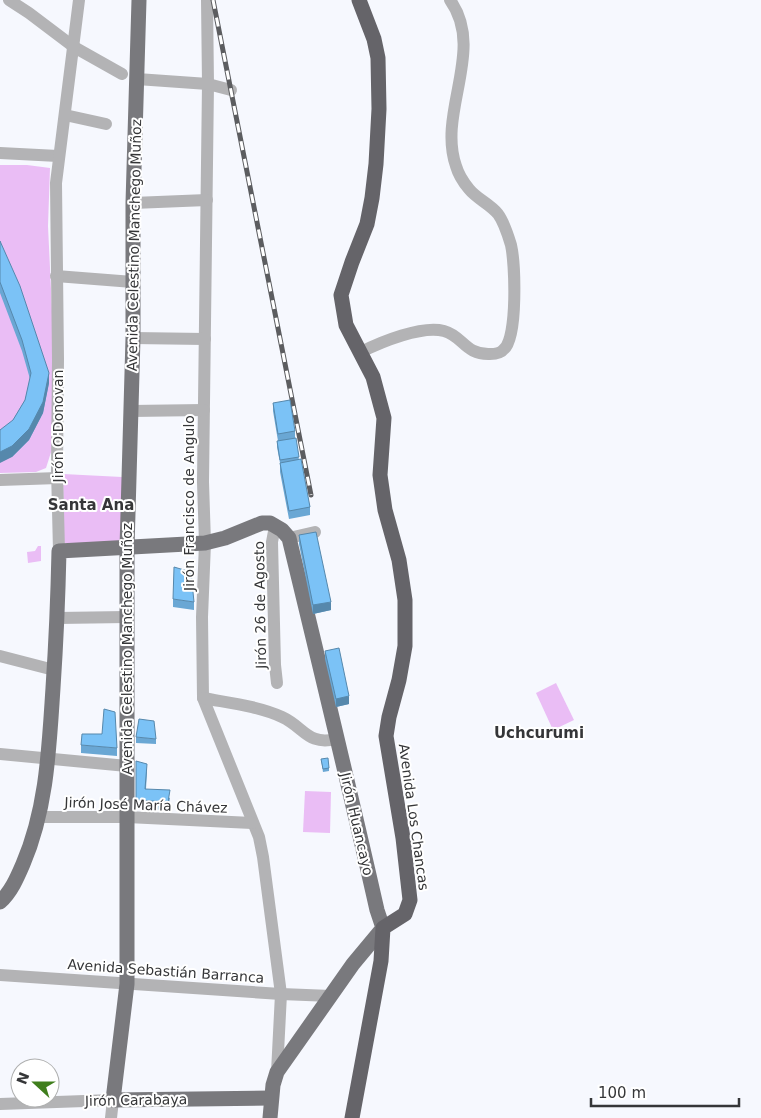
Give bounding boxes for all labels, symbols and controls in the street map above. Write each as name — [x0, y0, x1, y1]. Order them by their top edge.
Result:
street label: Avenida Celestino Manchego Muñoz — [124, 119, 144, 371]
street label: Jirón O'Donovan — [50, 370, 66, 483]
street label: Jirón Francisco de Angulo — [181, 415, 197, 592]
district label: Santa Ana — [48, 496, 134, 514]
street label: Avenida Celestino Manchego Muñoz — [119, 523, 135, 775]
street label: Jirón 26 de Agosto — [251, 541, 269, 670]
district label: Uchcurumi — [494, 724, 584, 742]
street label: Avenida Los Chancas — [396, 743, 432, 891]
street label: Jirón Huancayo — [337, 770, 377, 877]
street label: Jirón José María Chávez — [63, 794, 228, 816]
street label: Avenida Sebastián Barranca — [67, 956, 265, 986]
north arrow — [10, 1058, 60, 1108]
text: N — [13, 1070, 32, 1087]
scale bar — [591, 1076, 738, 1108]
text: 100 m — [598, 1084, 646, 1102]
street label: Jirón Carabaya — [84, 1091, 187, 1109]

